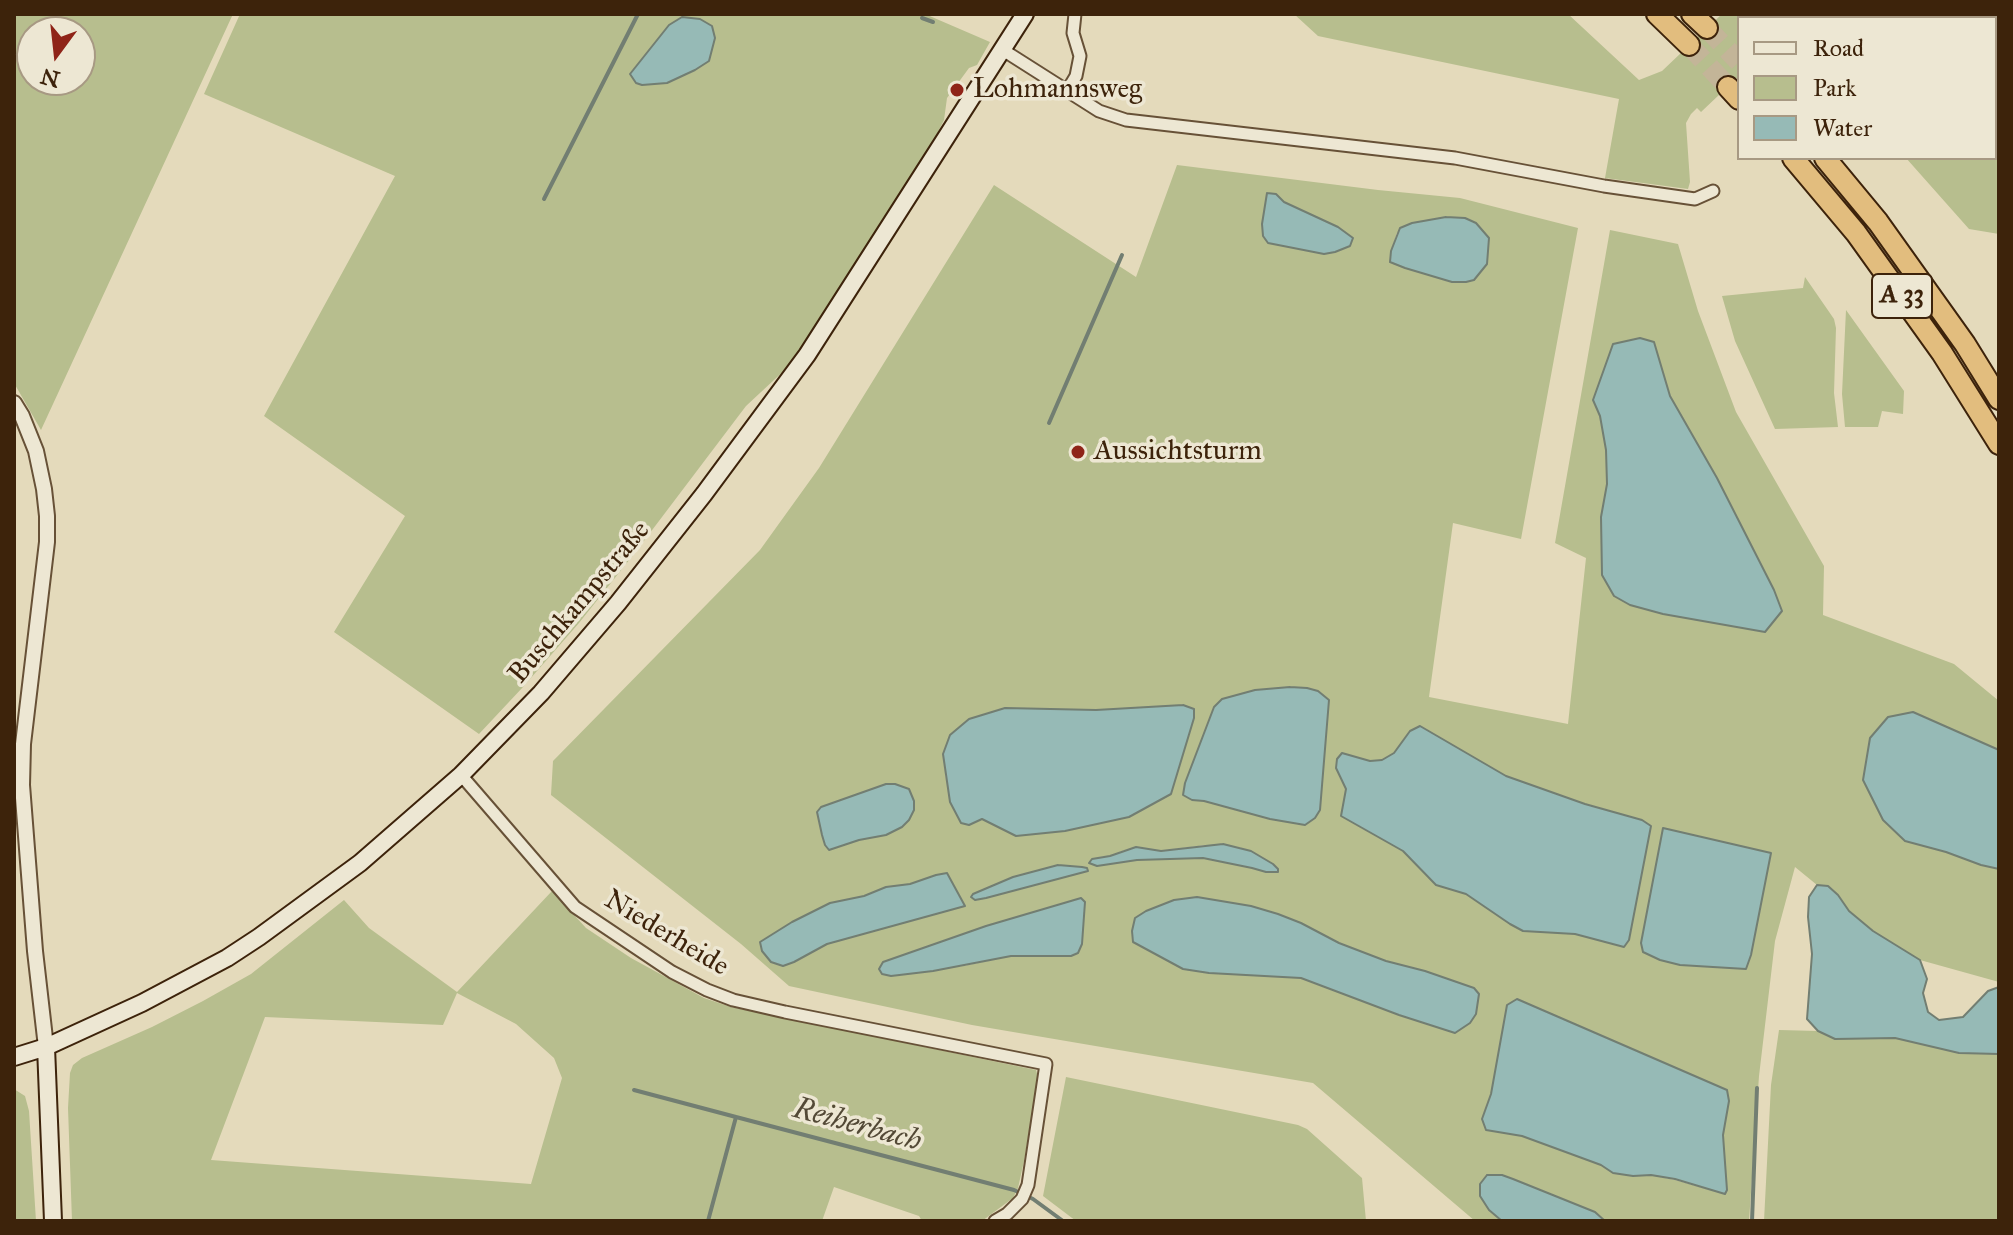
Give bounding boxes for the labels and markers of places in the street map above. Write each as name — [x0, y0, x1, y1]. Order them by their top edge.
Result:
place label: Lohmannsweg — [973, 73, 1142, 107]
marker: Lohmannsweg — [948, 81, 966, 99]
place label: Aussichtsturm — [1094, 435, 1262, 469]
marker: Aussichtsturm — [1069, 443, 1087, 461]

